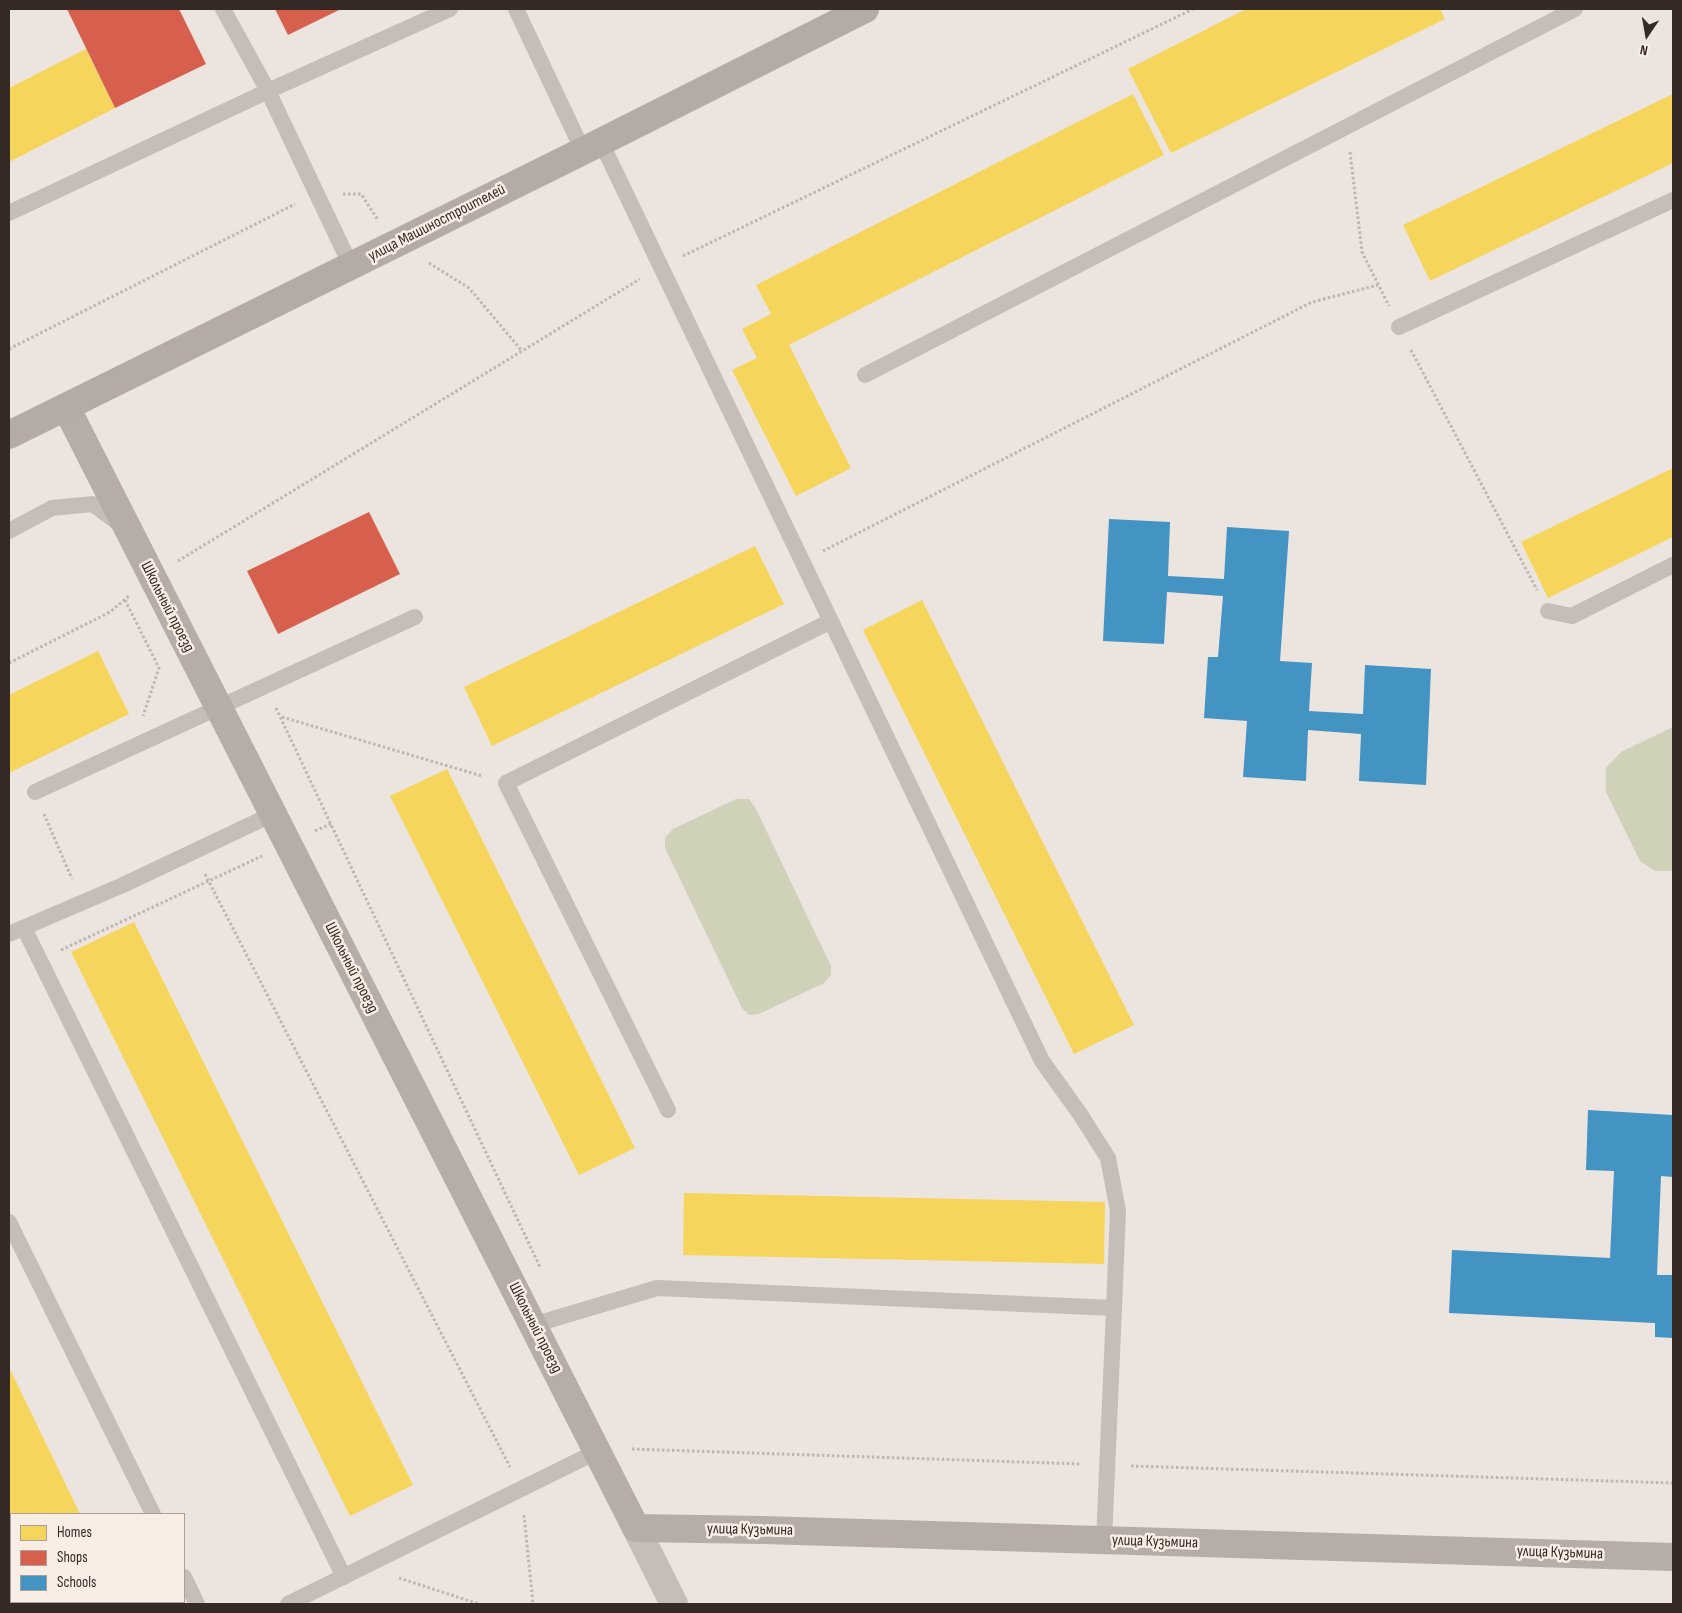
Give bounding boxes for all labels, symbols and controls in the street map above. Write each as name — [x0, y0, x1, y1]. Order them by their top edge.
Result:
north arrow — [1622, 10, 1672, 60]
text: N — [1638, 41, 1649, 59]
street label: улица Машиностроителей — [365, 180, 509, 266]
street label: Школьный проезд — [136, 558, 198, 656]
street label: Школьный проезд — [320, 919, 382, 1017]
street label: Школьный проезд — [504, 1279, 566, 1377]
legend — [10, 1513, 185, 1603]
street label: улица Кузьмина — [707, 1520, 793, 1540]
text: Homes — [57, 1523, 92, 1542]
street label: улица Кузьмина — [1112, 1531, 1198, 1553]
street label: улица Кузьмина — [1517, 1542, 1603, 1564]
text: Shops — [57, 1548, 88, 1567]
text: Schools — [57, 1573, 96, 1592]

